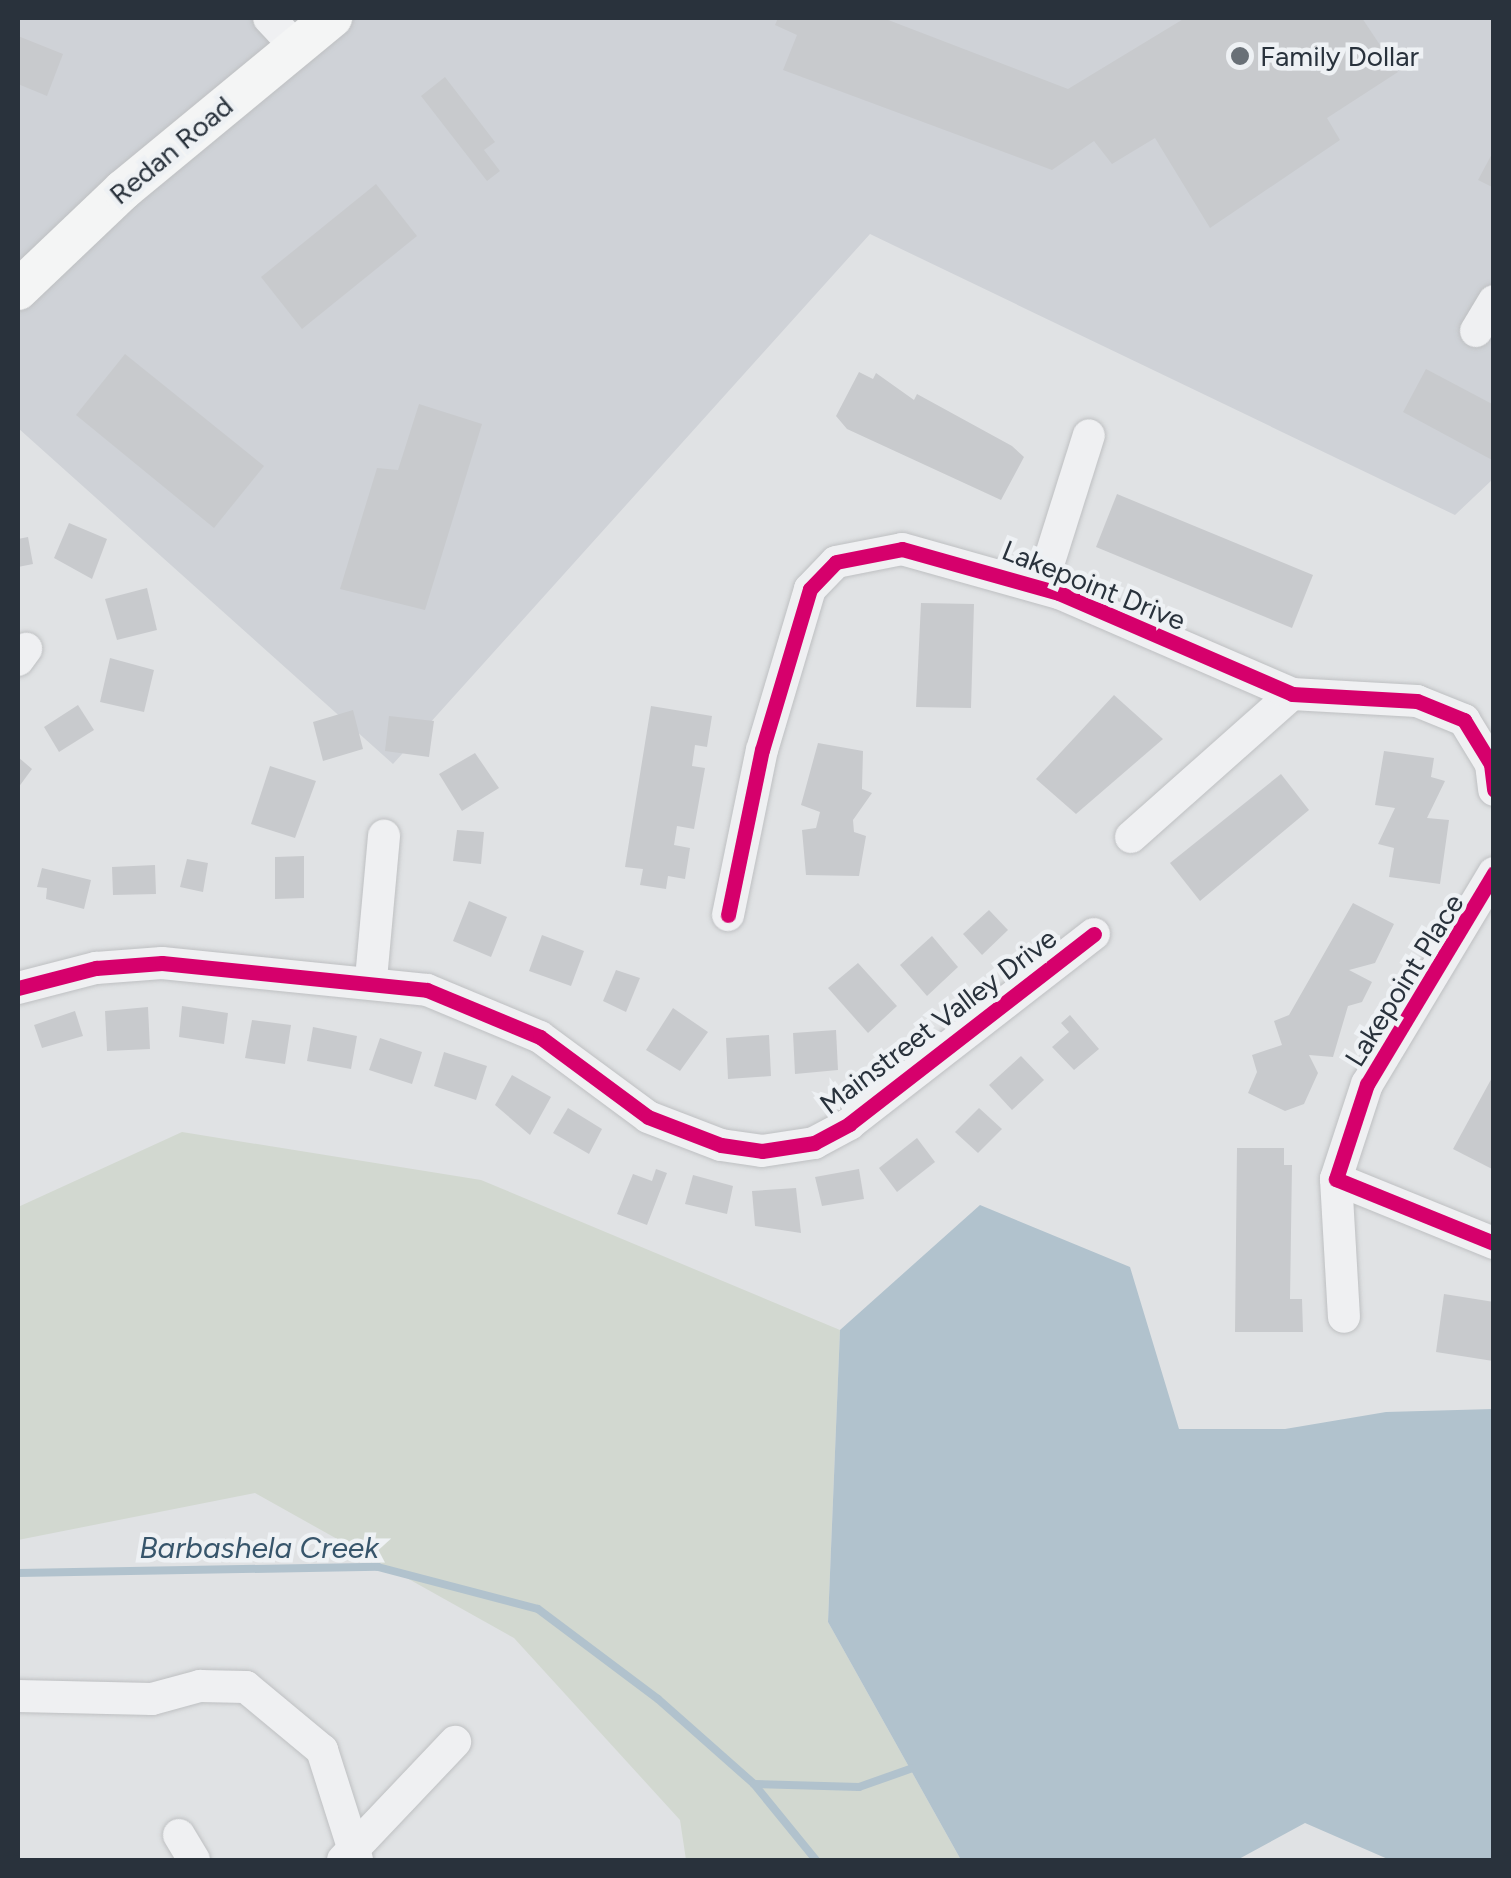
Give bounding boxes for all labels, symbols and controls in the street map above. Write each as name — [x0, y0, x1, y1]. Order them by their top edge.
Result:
place label: Family Dollar — [1260, 39, 1419, 73]
marker: Family Dollar — [1229, 45, 1251, 67]
street label: Redan Road — [103, 89, 239, 211]
street label: Lakepoint Drive — [998, 533, 1190, 637]
street label: Lakepoint Place — [1338, 888, 1470, 1072]
street label: Mainstreet Valley Drive — [813, 921, 1063, 1121]
water label: Barbashela Creek — [139, 1530, 379, 1566]

